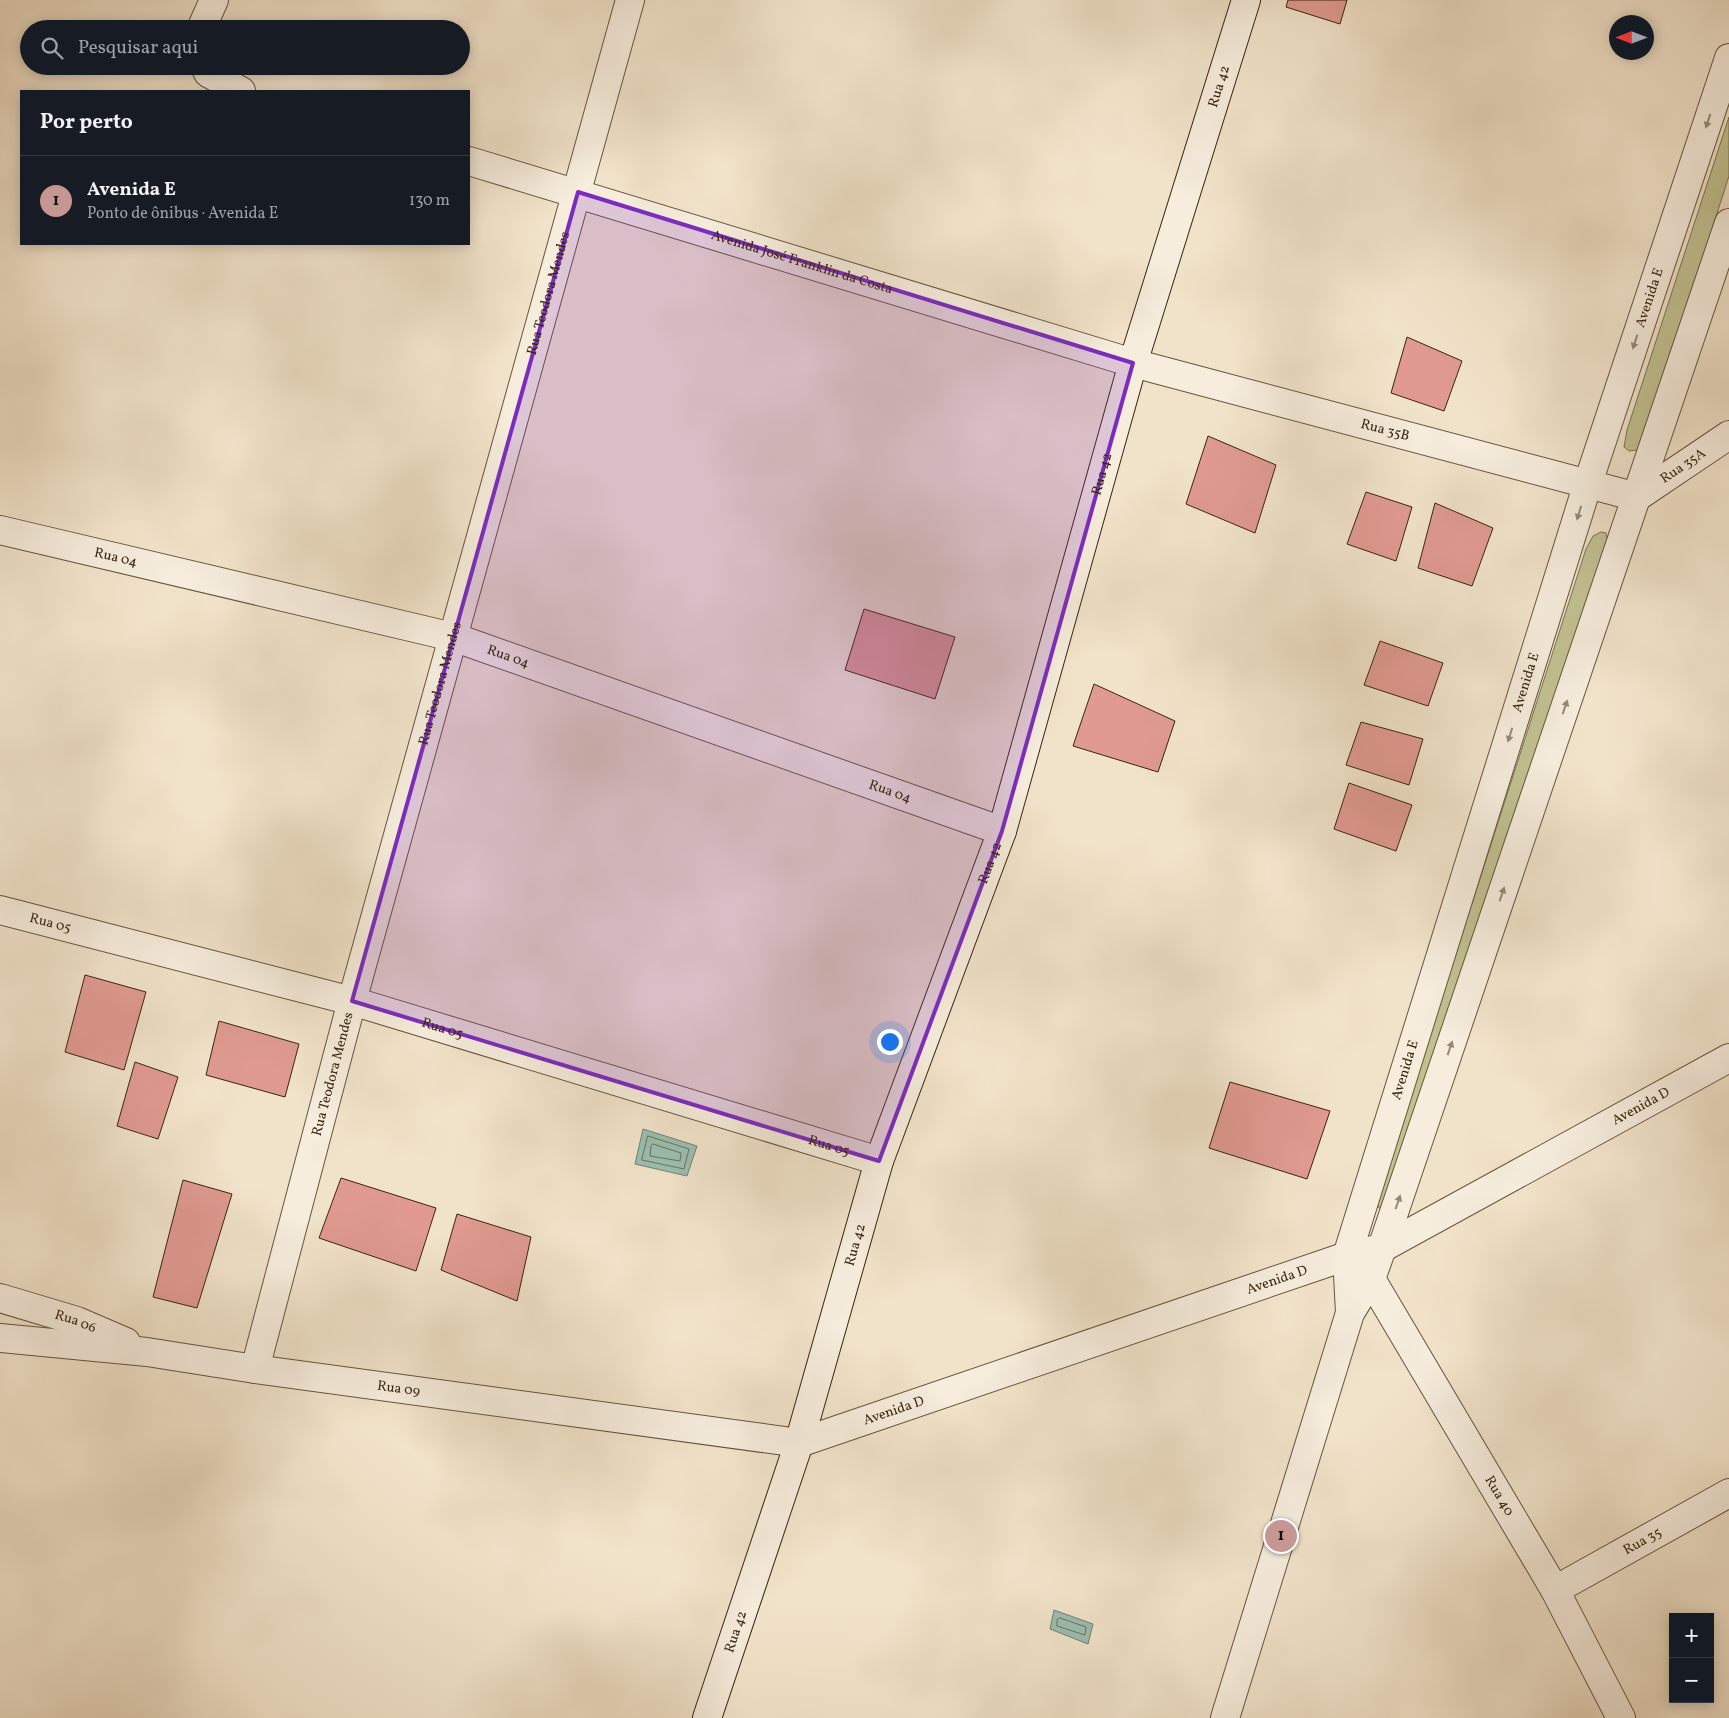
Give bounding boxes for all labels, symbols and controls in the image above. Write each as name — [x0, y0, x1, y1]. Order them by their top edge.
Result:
north arrow — [1609, 15, 1654, 60]
search box — [20, 20, 470, 75]
icon: search — [38, 34, 66, 62]
text: Pesquisar aqui — [78, 35, 198, 61]
street label: Rua 42 — [1204, 63, 1235, 110]
text: Por perto — [40, 108, 133, 137]
one-way arrow — [1704, 114, 1711, 129]
text: Avenida E — [87, 177, 176, 203]
text: 1 — [53, 190, 59, 212]
text: 130 m — [409, 190, 450, 212]
text: Ponto de ônibus · Avenida E — [87, 203, 278, 225]
street label: Avenida José Franklin da Costa — [709, 226, 895, 299]
street label: Rua Teodora Mendes — [522, 229, 575, 357]
street label: Avenida E — [1631, 265, 1668, 330]
one-way arrow — [1631, 335, 1639, 350]
street label: Rua 35B — [1359, 414, 1412, 446]
street label: Rua 35A — [1656, 444, 1710, 488]
street label: Rua 42 — [1087, 451, 1117, 497]
one-way arrow — [1574, 506, 1582, 521]
street label: Rua 04 — [92, 543, 139, 572]
street label: Rua Teodora Mendes — [414, 620, 466, 748]
street label: Rua 04 — [484, 640, 532, 673]
street label: Avenida E — [1508, 650, 1544, 715]
one-way arrow — [1562, 699, 1570, 714]
one-way arrow — [1505, 728, 1513, 743]
street label: Rua 04 — [866, 775, 914, 808]
street label: Rua 42 — [974, 840, 1006, 887]
one-way arrow — [1498, 886, 1506, 901]
street label: Rua 05 — [27, 909, 73, 938]
street label: Rua Teodora Mendes — [307, 1010, 358, 1138]
street label: Rua 05 — [419, 1013, 465, 1044]
your location — [877, 1029, 903, 1055]
street label: Avenida E — [1387, 1038, 1423, 1102]
one-way arrow — [1446, 1040, 1454, 1055]
street label: Avenida D — [1608, 1083, 1673, 1130]
street label: Rua 05 — [806, 1131, 852, 1161]
one-way arrow — [1394, 1194, 1402, 1209]
street label: Rua 42 — [840, 1221, 870, 1268]
street label: Avenida D — [1244, 1261, 1310, 1299]
street label: Rua 06 — [52, 1305, 99, 1338]
street label: Rua 09 — [376, 1376, 421, 1401]
street label: Avenida D — [861, 1391, 927, 1430]
street label: Rua 40 — [1480, 1472, 1519, 1520]
pin: 1 — [1265, 1517, 1297, 1555]
street label: Rua 35 — [1620, 1523, 1665, 1560]
street label: Rua 42 — [720, 1608, 752, 1655]
map controls — [1669, 1613, 1714, 1703]
button: + — [1669, 1613, 1714, 1658]
button: − — [1669, 1658, 1714, 1703]

